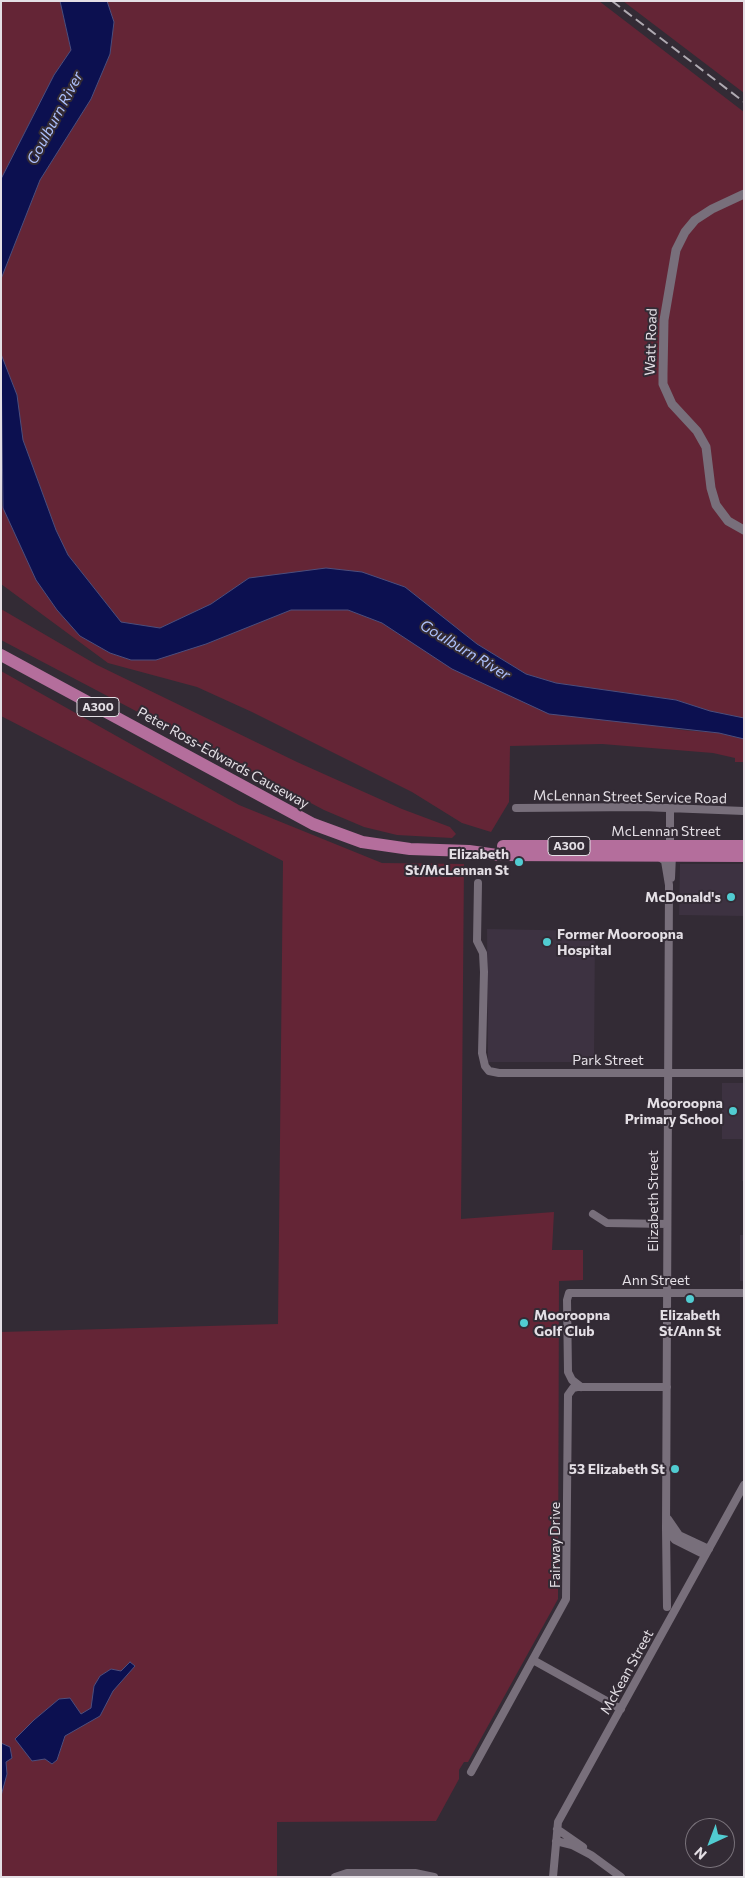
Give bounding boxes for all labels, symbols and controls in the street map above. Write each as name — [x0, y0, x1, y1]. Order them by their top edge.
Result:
water label: Goulburn River — [23, 69, 87, 167]
street label: Watt Road — [641, 308, 661, 376]
water label: Goulburn River — [417, 616, 513, 684]
road number: A300 — [77, 698, 119, 716]
street label: Peter Ross-Edwards Causeway — [134, 704, 312, 812]
street label: McLennan Street Service Road — [533, 787, 727, 807]
street label: McLennan Street — [611, 823, 721, 839]
road number: A300 — [548, 836, 590, 856]
place label: Elizabeth St/McLennan St — [405, 846, 509, 879]
marker: Elizabeth St/McLennan St — [513, 856, 525, 868]
place label: McDonald's — [645, 889, 721, 905]
marker: McDonald's — [725, 891, 737, 903]
place label: Former Mooroopna Hospital — [557, 926, 683, 959]
marker: Former Mooroopna Hospital — [541, 936, 553, 948]
street label: Park Street — [572, 1052, 644, 1068]
place label: Mooroopna Primary School — [625, 1095, 723, 1128]
marker: Mooroopna Primary School — [727, 1105, 739, 1117]
street label: Elizabeth Street — [645, 1150, 661, 1252]
street label: Ann Street — [622, 1272, 690, 1288]
marker: Elizabeth St/Ann St — [684, 1293, 696, 1305]
place label: Mooroopna Golf Club — [534, 1307, 610, 1340]
place label: Elizabeth St/Ann St — [659, 1307, 721, 1340]
marker: Mooroopna Golf Club — [518, 1317, 530, 1329]
place label: 53 Elizabeth St — [569, 1461, 665, 1477]
marker: 53 Elizabeth St — [669, 1463, 681, 1475]
street label: Fairway Drive — [547, 1502, 563, 1588]
street label: McKean Street — [597, 1627, 657, 1717]
north arrow — [685, 1818, 735, 1868]
text: N — [690, 1844, 710, 1863]

